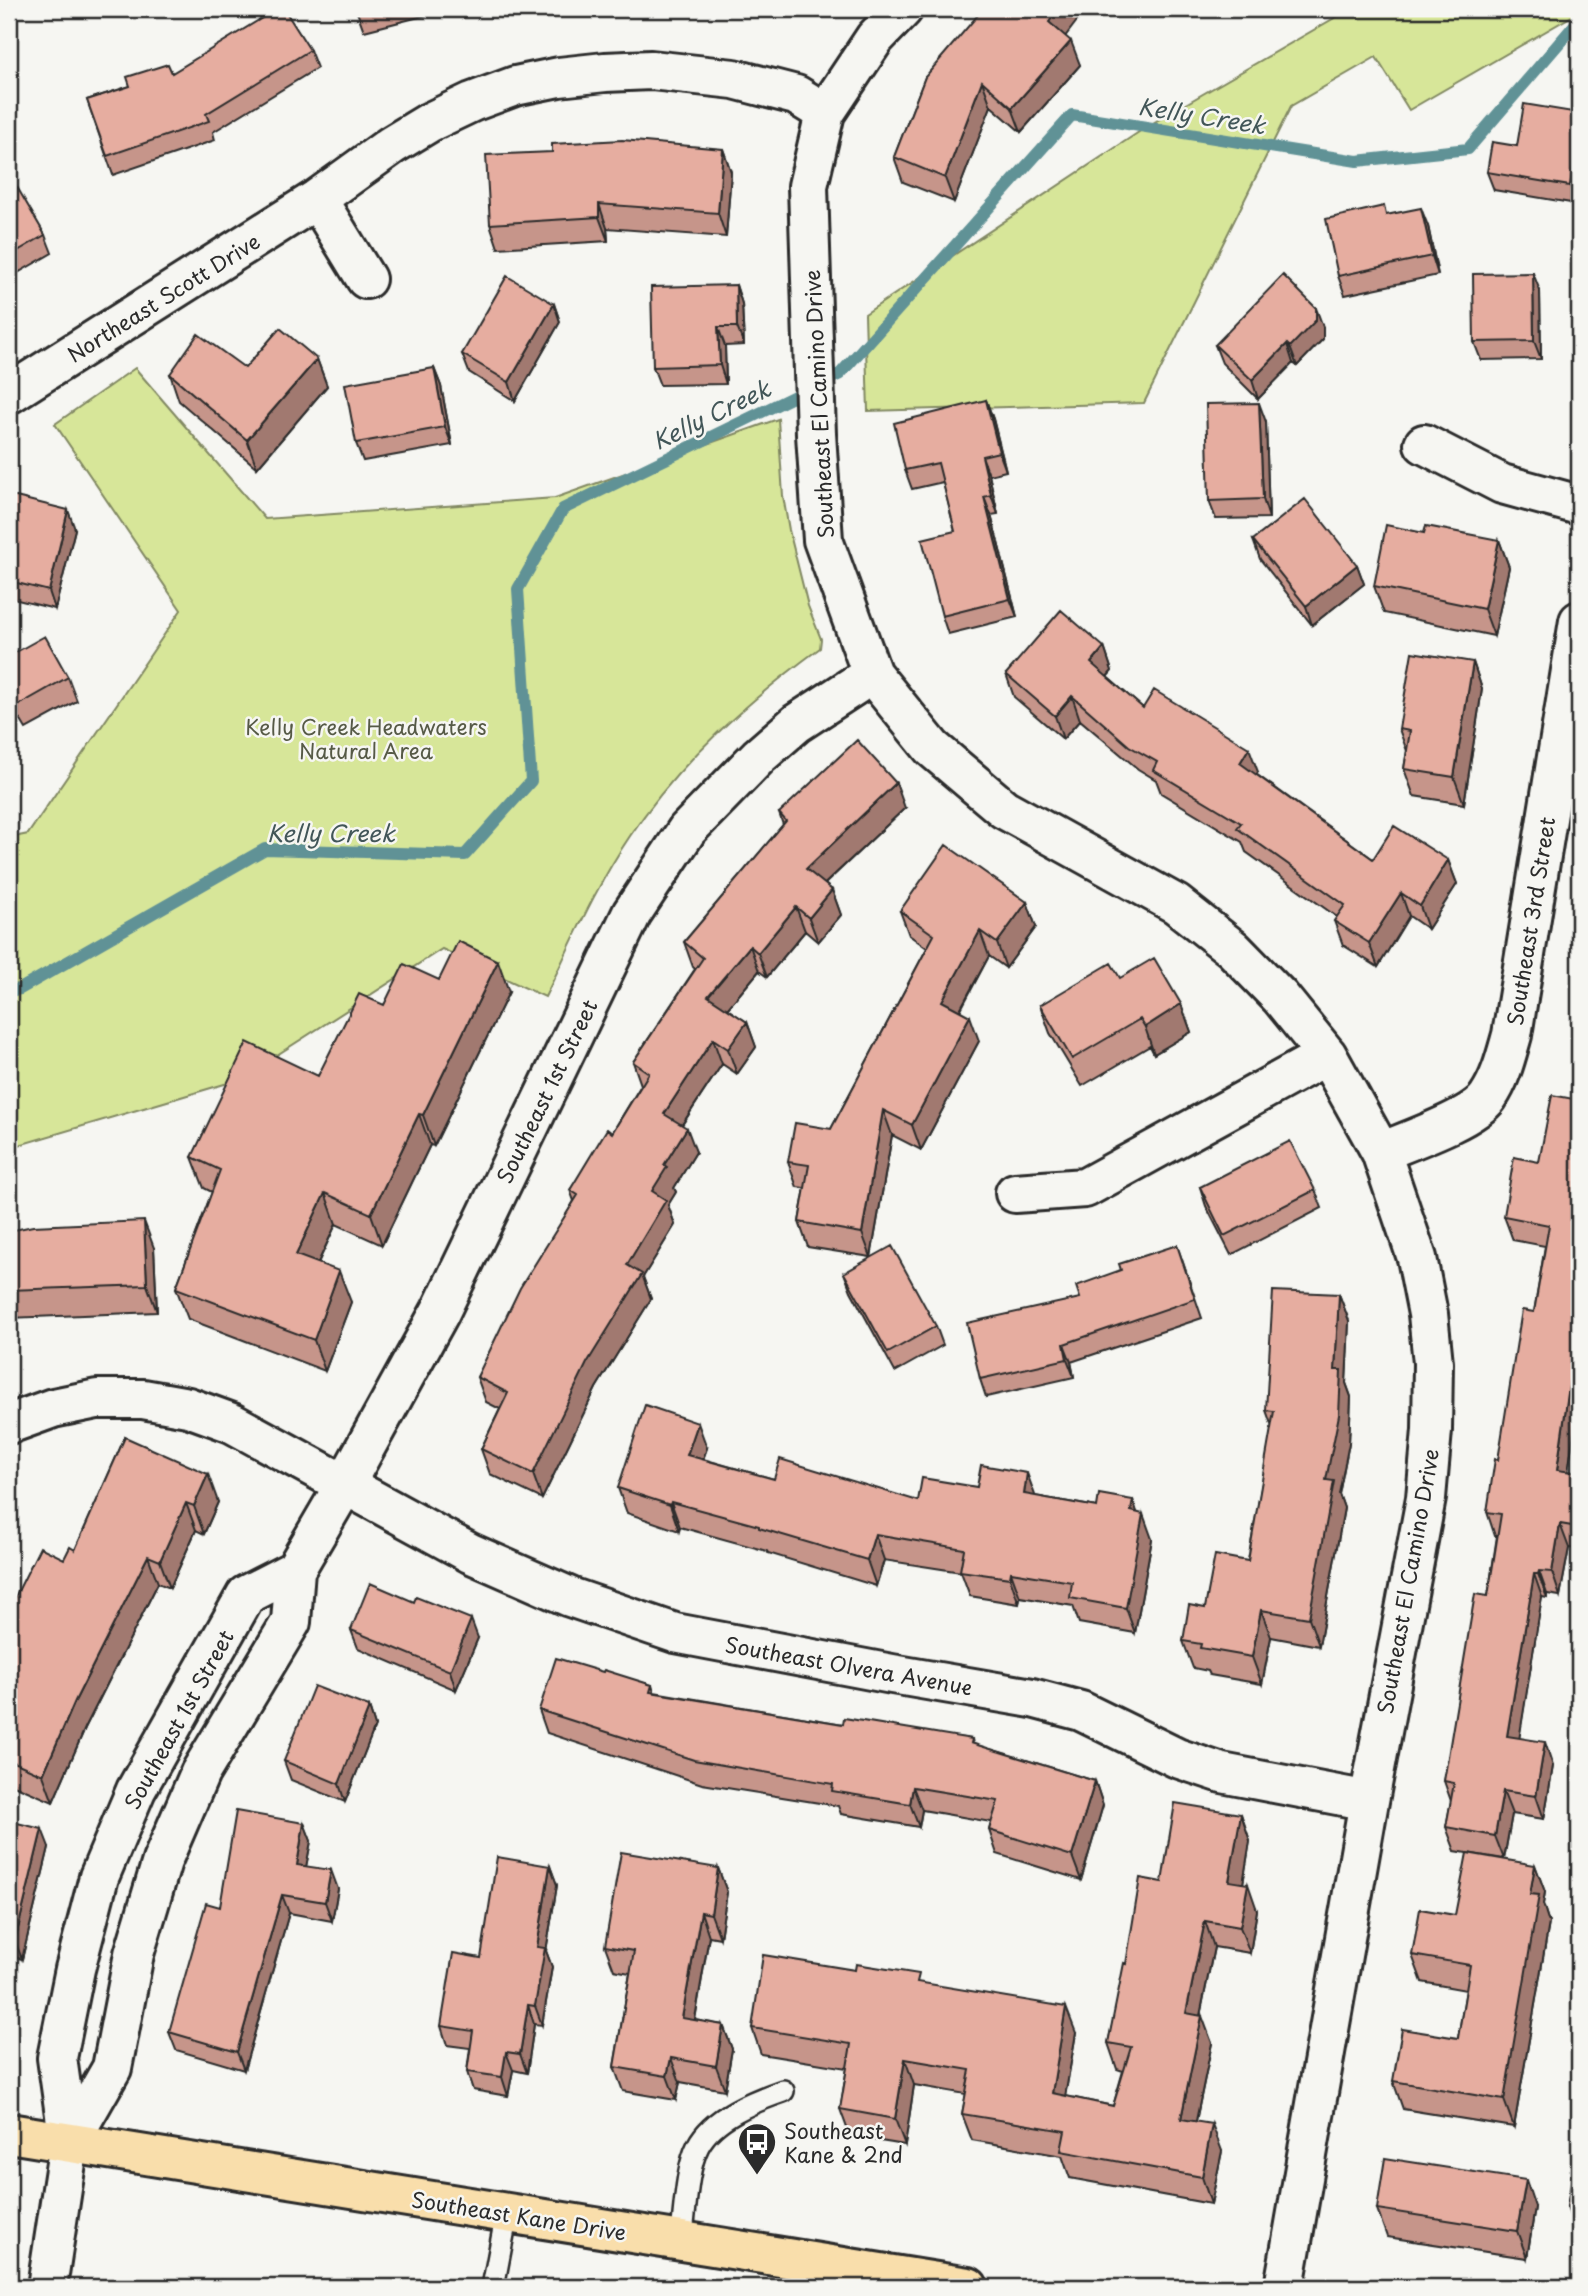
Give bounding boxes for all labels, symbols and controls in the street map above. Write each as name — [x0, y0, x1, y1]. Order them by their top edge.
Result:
water label: Kelly Creek — [1136, 88, 1269, 142]
street label: Northeast Scott Drive — [60, 225, 266, 369]
street label: Southeast El Camino Drive — [795, 269, 841, 539]
water label: Kelly Creek — [646, 370, 777, 458]
park label: Kelly Creek Headwaters Natural Area — [245, 710, 487, 766]
street label: Southeast 3rd Street — [1498, 814, 1562, 1028]
water label: Kelly Creek — [267, 815, 396, 850]
street label: Southeast 1st Street — [488, 994, 604, 1188]
street label: Southeast El Camino Drive — [1368, 1446, 1446, 1716]
street label: Southeast 1st Street — [115, 1623, 241, 1815]
street label: Southeast Olvera Avenue — [723, 1627, 975, 1703]
place label: Southeast Kane & 2nd — [784, 2114, 903, 2170]
bus stop icon: Southeast Kane & 2nd — [736, 2121, 778, 2176]
street label: Southeast Kane Drive — [409, 2182, 629, 2248]

